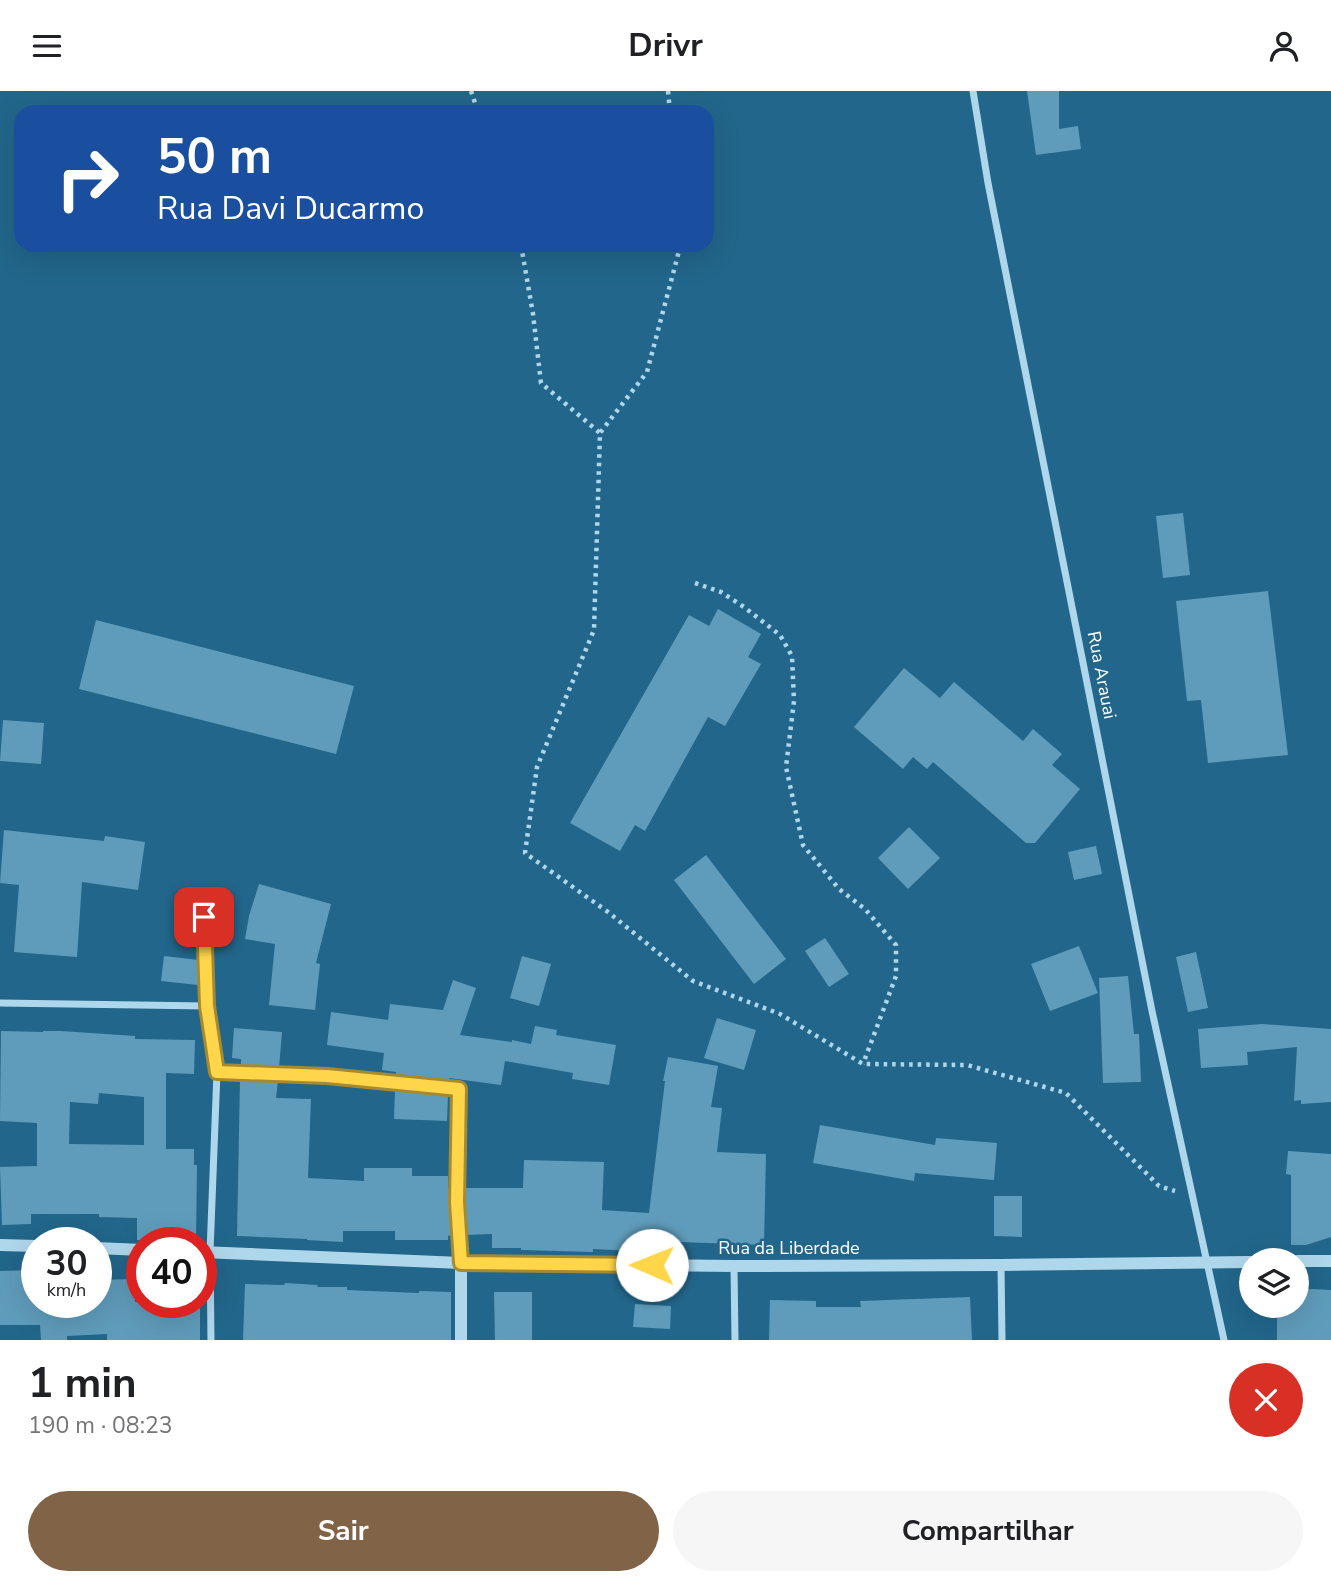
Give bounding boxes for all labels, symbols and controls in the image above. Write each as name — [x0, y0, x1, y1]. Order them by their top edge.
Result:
text: Drivr — [628, 24, 703, 67]
icon: menu — [28, 27, 66, 65]
icon: person — [1265, 27, 1303, 65]
text: 50 m — [157, 123, 272, 190]
icon: right — [42, 133, 133, 224]
text: Rua Davi Ducarmo — [157, 187, 424, 230]
street label: Rua Arauai — [1082, 629, 1122, 721]
pin — [174, 887, 234, 947]
icon: arrive — [185, 898, 223, 936]
speed limit sign: 40 — [126, 1227, 217, 1318]
position arrow — [615, 1228, 689, 1302]
street label: Rua da Liberdade — [718, 1236, 860, 1260]
text: 30 — [45, 1240, 88, 1287]
map controls — [1239, 1248, 1309, 1318]
button: layers — [1239, 1248, 1309, 1318]
text: km/h — [47, 1278, 86, 1302]
text: 1 min — [28, 1355, 137, 1412]
button: close — [1229, 1363, 1303, 1437]
text: 190 m · 08:23 — [28, 1410, 173, 1441]
button: Sair — [28, 1491, 659, 1571]
button: Compartilhar — [673, 1491, 1303, 1571]

